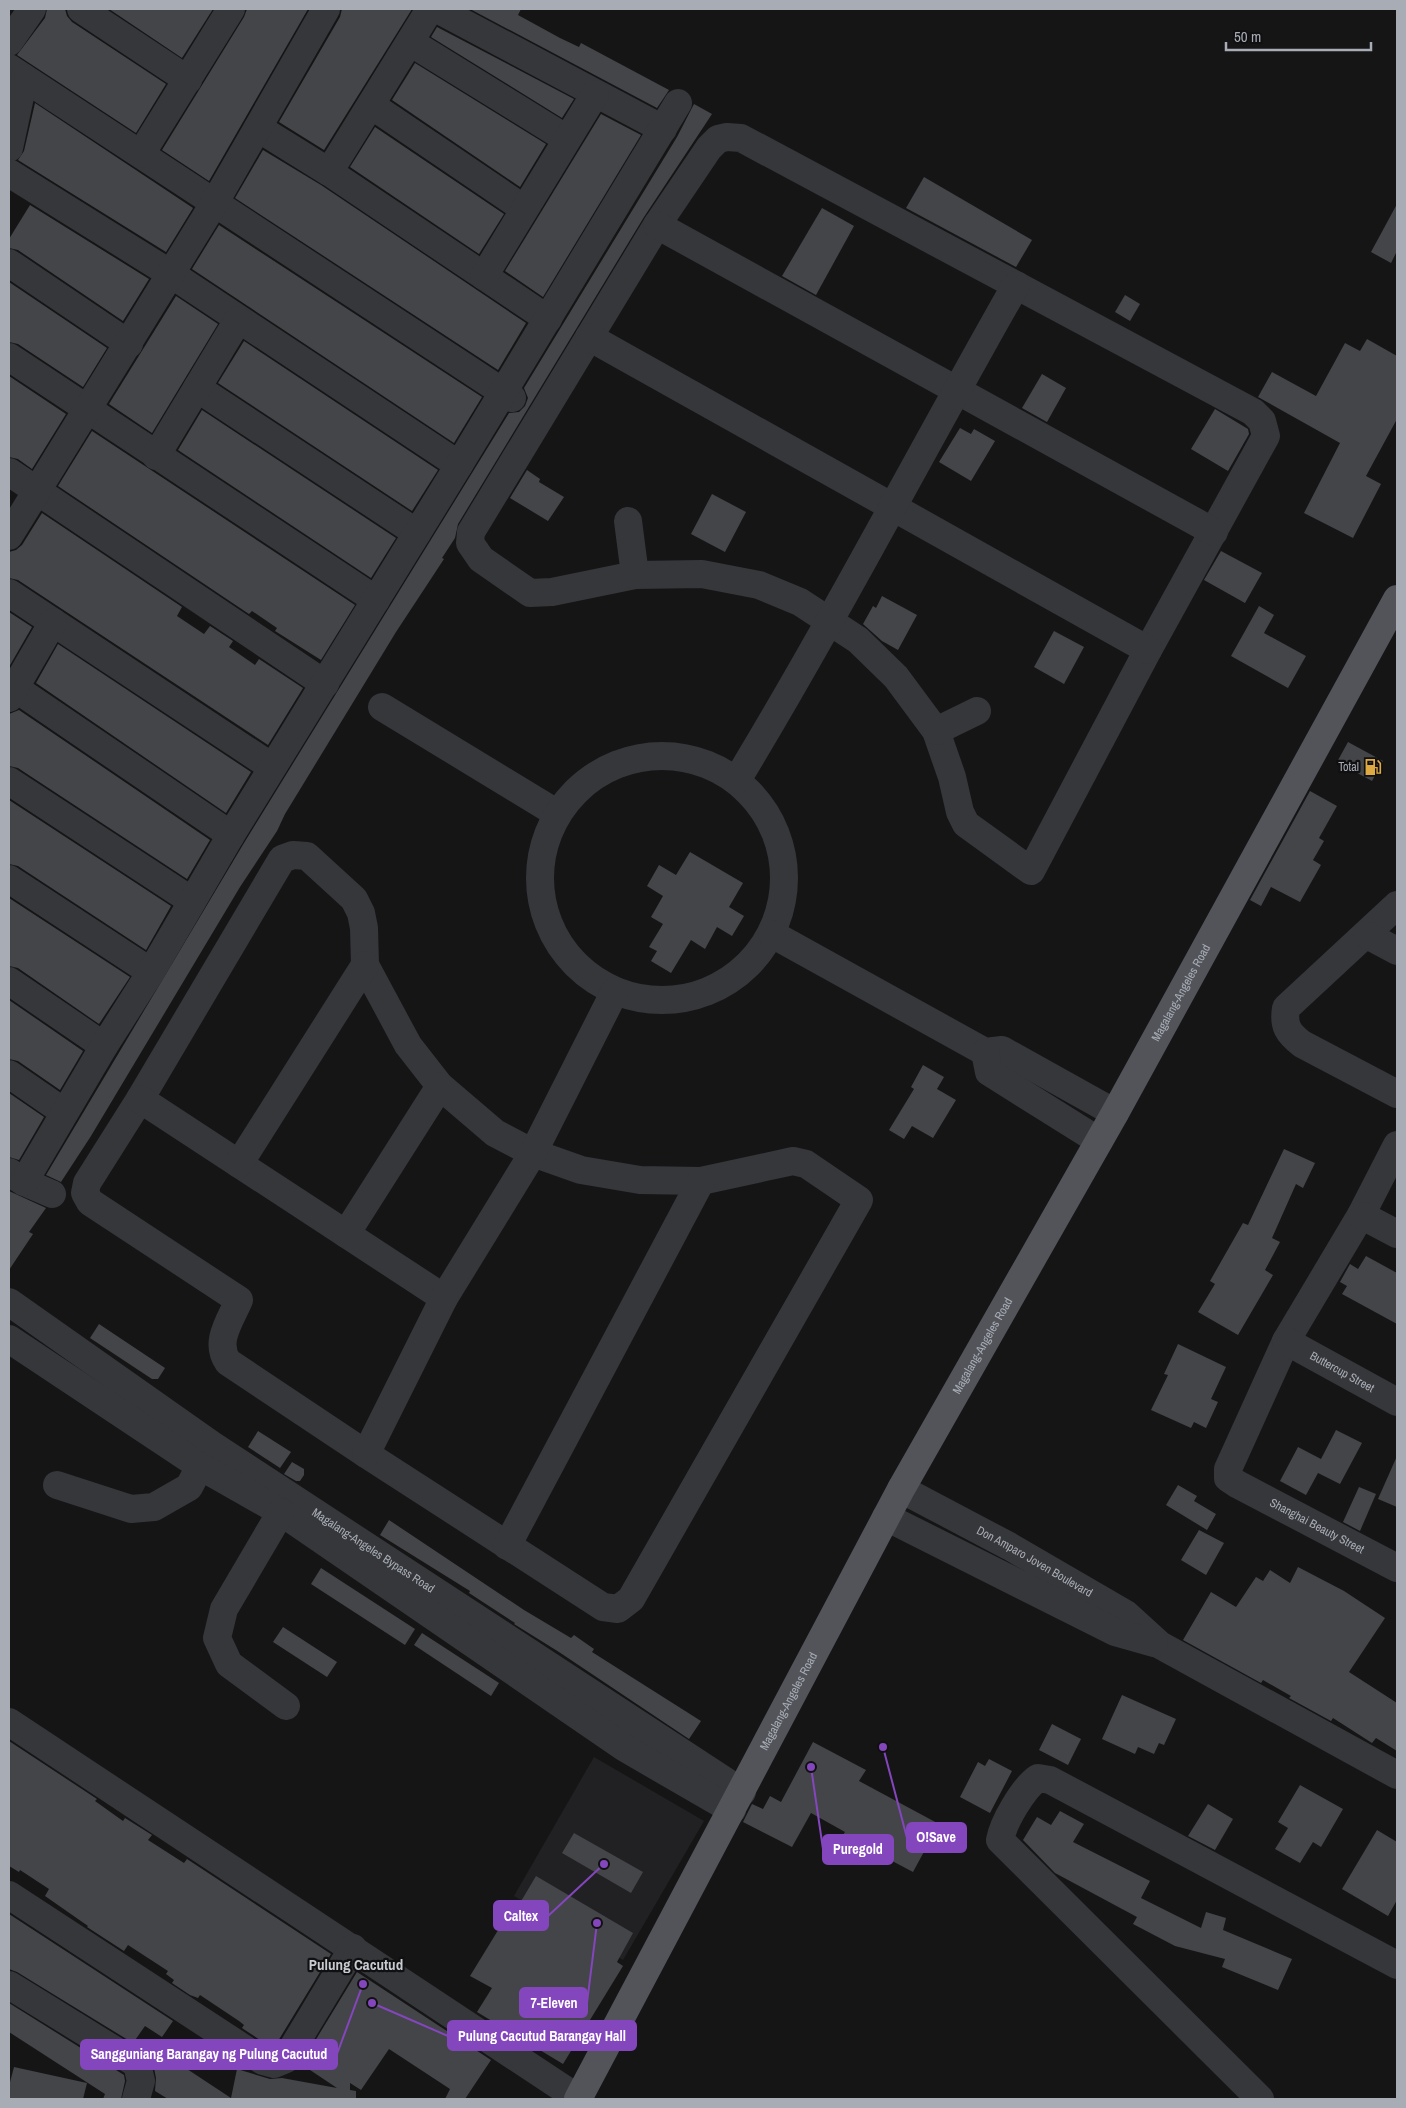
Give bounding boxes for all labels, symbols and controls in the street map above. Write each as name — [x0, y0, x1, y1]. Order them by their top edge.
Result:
scale bar — [1226, 20, 1371, 52]
text: 50 m — [1234, 26, 1261, 47]
fuel station icon: Total — [1363, 757, 1383, 777]
place label: Total — [1338, 759, 1359, 775]
street label: Magalang-Angeles Road — [1148, 941, 1214, 1044]
street label: Magalang-Angeles Road — [949, 1295, 1016, 1397]
street label: Buttercup Street — [1307, 1348, 1377, 1396]
street label: Shanghai Beauty Street — [1267, 1495, 1367, 1558]
street label: Magalang-Angeles Bypass Road — [309, 1505, 438, 1597]
street label: Don Amparo Joven Boulevard — [974, 1522, 1095, 1601]
street label: Magalang-Angeles Road — [756, 1650, 821, 1753]
callout: O!Save — [907, 1823, 966, 1852]
text: O!Save — [916, 1828, 956, 1846]
callout: Puregold — [823, 1835, 893, 1864]
text: Puregold — [833, 1840, 883, 1858]
callout: Caltex — [494, 1901, 548, 1930]
text: Caltex — [504, 1907, 539, 1925]
district label: Pulung Cacutud — [309, 1954, 403, 1975]
callout: 7-Eleven — [520, 1988, 587, 2017]
text: 7-Eleven — [530, 1994, 578, 2012]
callout: Pulung Cacutud Barangay Hall — [448, 2021, 636, 2050]
text: Pulung Cacutud Barangay Hall — [458, 2027, 626, 2045]
callout: Sangguniang Barangay ng Pulung Cacutud — [81, 2040, 337, 2069]
text: Sangguniang Barangay ng Pulung Cacutud — [91, 2045, 327, 2063]

